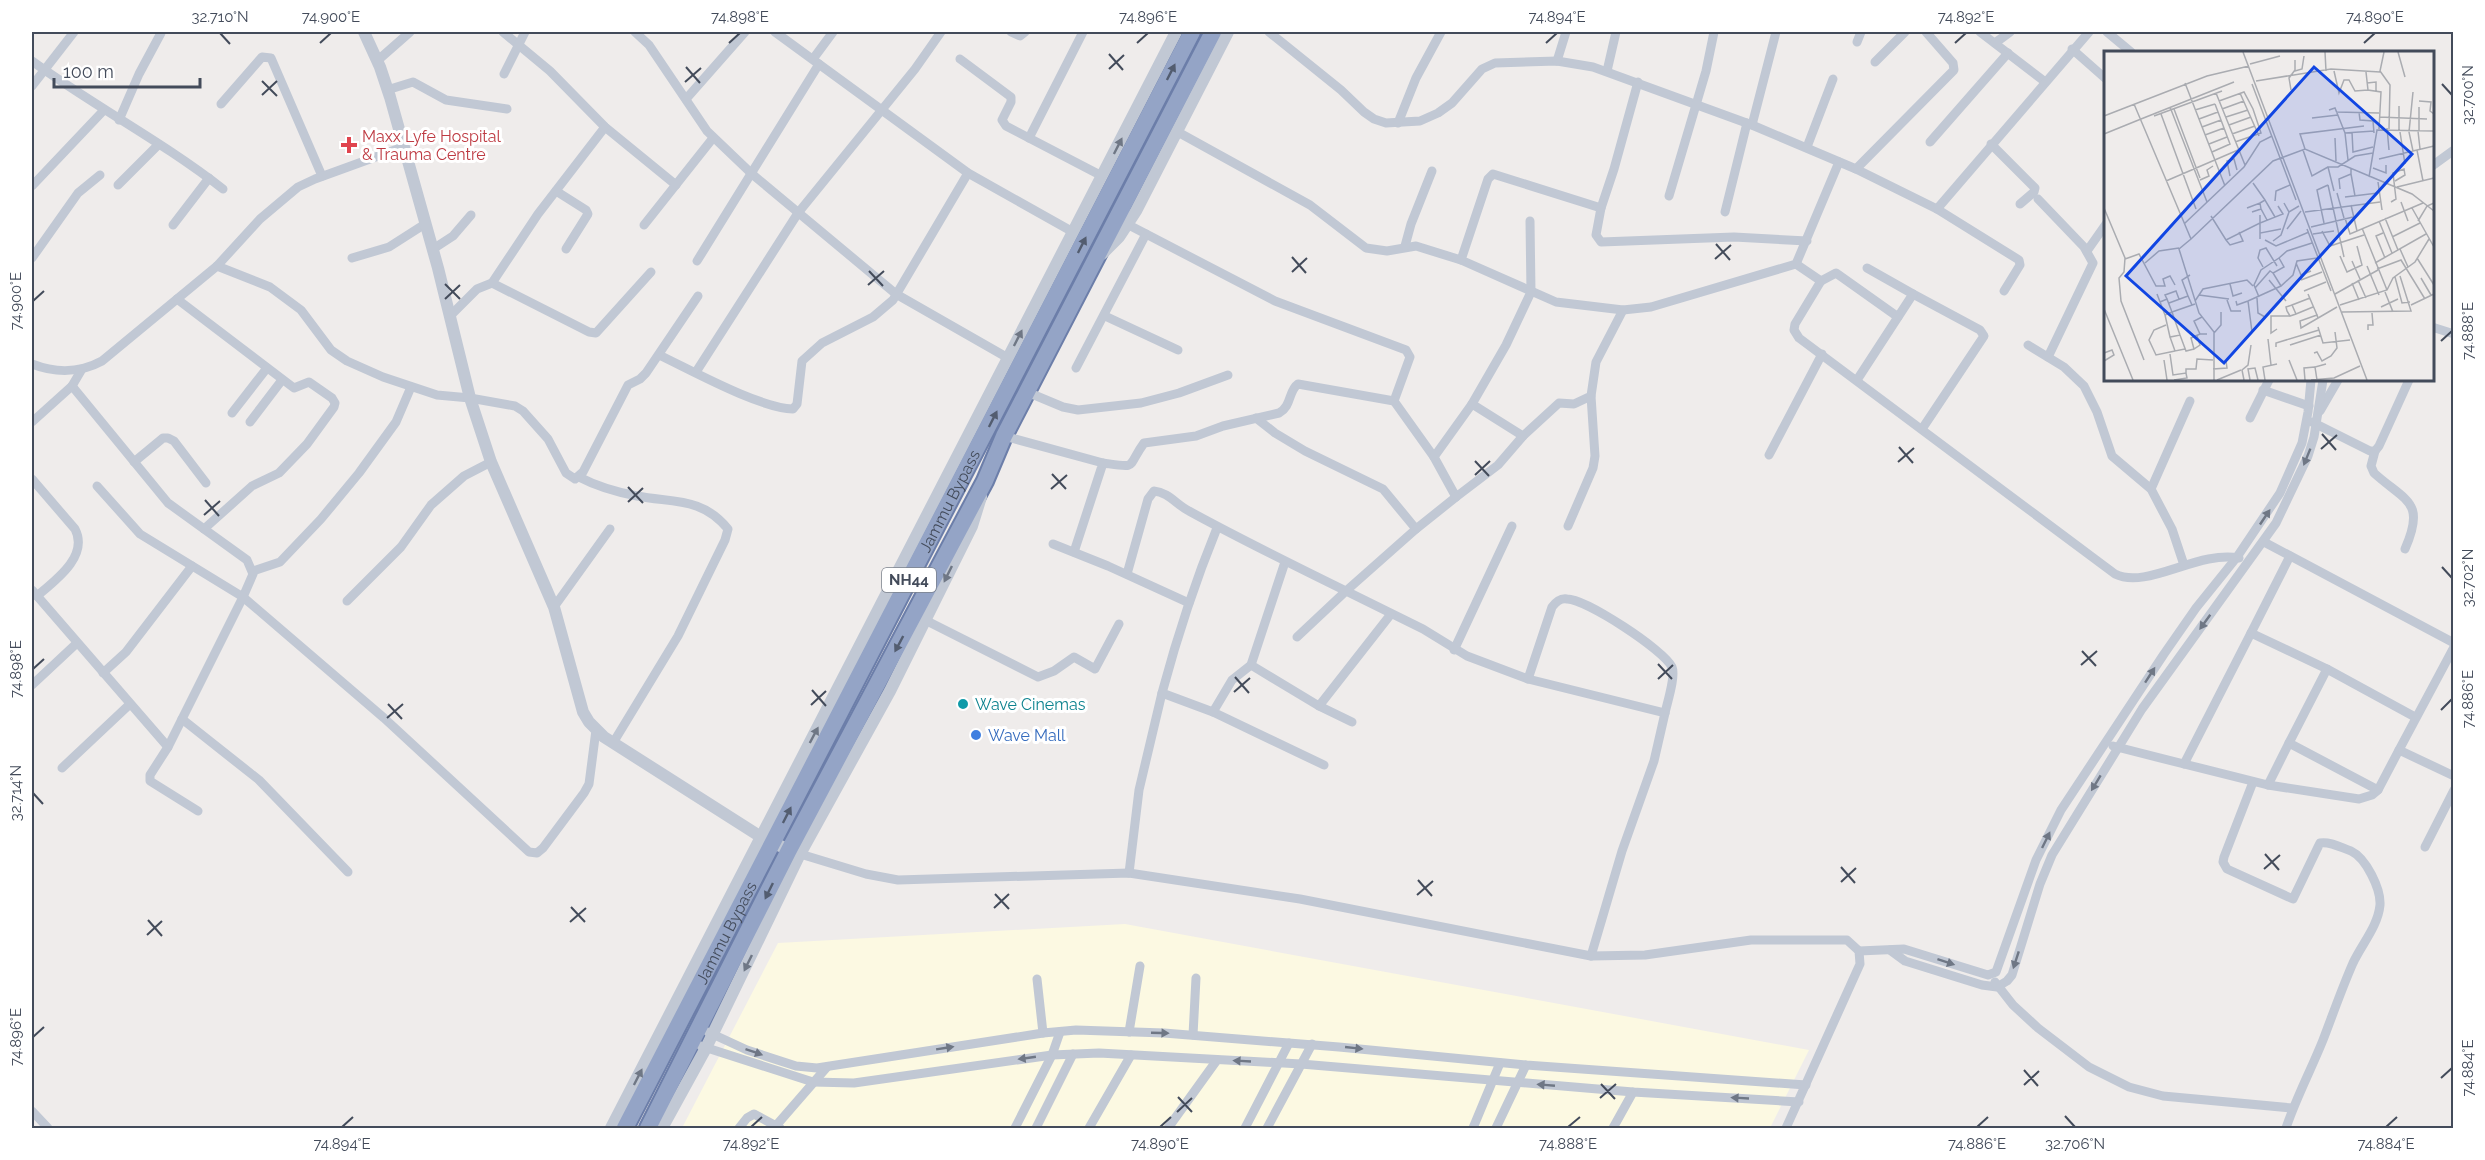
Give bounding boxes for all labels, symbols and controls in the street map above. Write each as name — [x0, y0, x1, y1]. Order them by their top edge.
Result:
text: 32.710°N — [191, 8, 249, 26]
text: 74.900°E — [302, 8, 360, 26]
text: 74.898°E — [711, 8, 769, 26]
text: 74.896°E — [1119, 8, 1177, 26]
text: 74.894°E — [1528, 8, 1586, 26]
text: 74.892°E — [1938, 8, 1994, 26]
text: 74.890°E — [2346, 8, 2404, 26]
scale bar — [54, 51, 200, 89]
inset map — [2104, 51, 2434, 381]
text: 100 m — [63, 61, 114, 82]
one-way arrow — [1166, 63, 1176, 80]
text: 32.700°N — [2459, 65, 2477, 125]
place label: Maxx Lyfe Hospital & Trauma Centre — [362, 127, 501, 164]
marker: Maxx Lyfe Hospital & Trauma Centre — [340, 136, 358, 154]
one-way arrow — [1113, 137, 1122, 154]
one-way arrow — [1077, 236, 1087, 253]
text: 74.900°E — [7, 272, 25, 330]
text: 74.888°E — [2459, 302, 2477, 360]
one-way arrow — [1013, 329, 1023, 346]
one-way arrow — [988, 410, 998, 427]
street label: Jammu Bypass — [915, 446, 984, 555]
one-way arrow — [2302, 448, 2311, 466]
one-way arrow — [2259, 509, 2270, 526]
text: 32.702°N — [2459, 549, 2477, 607]
one-way arrow — [943, 566, 953, 583]
road number: NH44 — [882, 568, 936, 592]
one-way arrow — [2200, 615, 2212, 630]
one-way arrow — [894, 636, 904, 653]
text: 74.898°E — [7, 640, 25, 698]
one-way arrow — [2144, 667, 2155, 683]
text: 74.886°E — [2459, 670, 2477, 728]
place label: Wave Cinemas — [975, 695, 1086, 714]
marker: Wave Cinemas — [956, 697, 970, 711]
place label: Wave Mall — [988, 726, 1066, 745]
one-way arrow — [809, 727, 819, 744]
marker: Wave Mall — [969, 728, 983, 742]
text: 32.714°N — [7, 765, 25, 821]
one-way arrow — [2090, 775, 2101, 791]
one-way arrow — [782, 807, 792, 824]
one-way arrow — [2041, 831, 2050, 848]
street label: Jammu Bypass — [692, 878, 761, 987]
one-way arrow — [764, 882, 773, 899]
one-way arrow — [2011, 951, 2020, 969]
one-way arrow — [743, 955, 752, 972]
one-way arrow — [1937, 958, 1955, 967]
text: 74.896°E — [7, 1008, 25, 1066]
one-way arrow — [1150, 1028, 1169, 1037]
text: 74.884°E — [2459, 1039, 2477, 1097]
one-way arrow — [935, 1043, 954, 1052]
one-way arrow — [1344, 1043, 1363, 1053]
one-way arrow — [745, 1047, 763, 1057]
one-way arrow — [1017, 1054, 1036, 1063]
one-way arrow — [1233, 1056, 1252, 1066]
one-way arrow — [633, 1068, 643, 1085]
one-way arrow — [1536, 1080, 1555, 1090]
one-way arrow — [1731, 1094, 1750, 1103]
text: 74.894°E — [313, 1135, 371, 1153]
text: 74.892°E — [723, 1135, 779, 1153]
text: 74.890°E — [1131, 1135, 1189, 1153]
text: 74.888°E — [1539, 1135, 1597, 1153]
text: 74.886°E — [1948, 1135, 2006, 1153]
text: 32.706°N — [2045, 1135, 2105, 1153]
text: 74.884°E — [2357, 1135, 2415, 1153]

